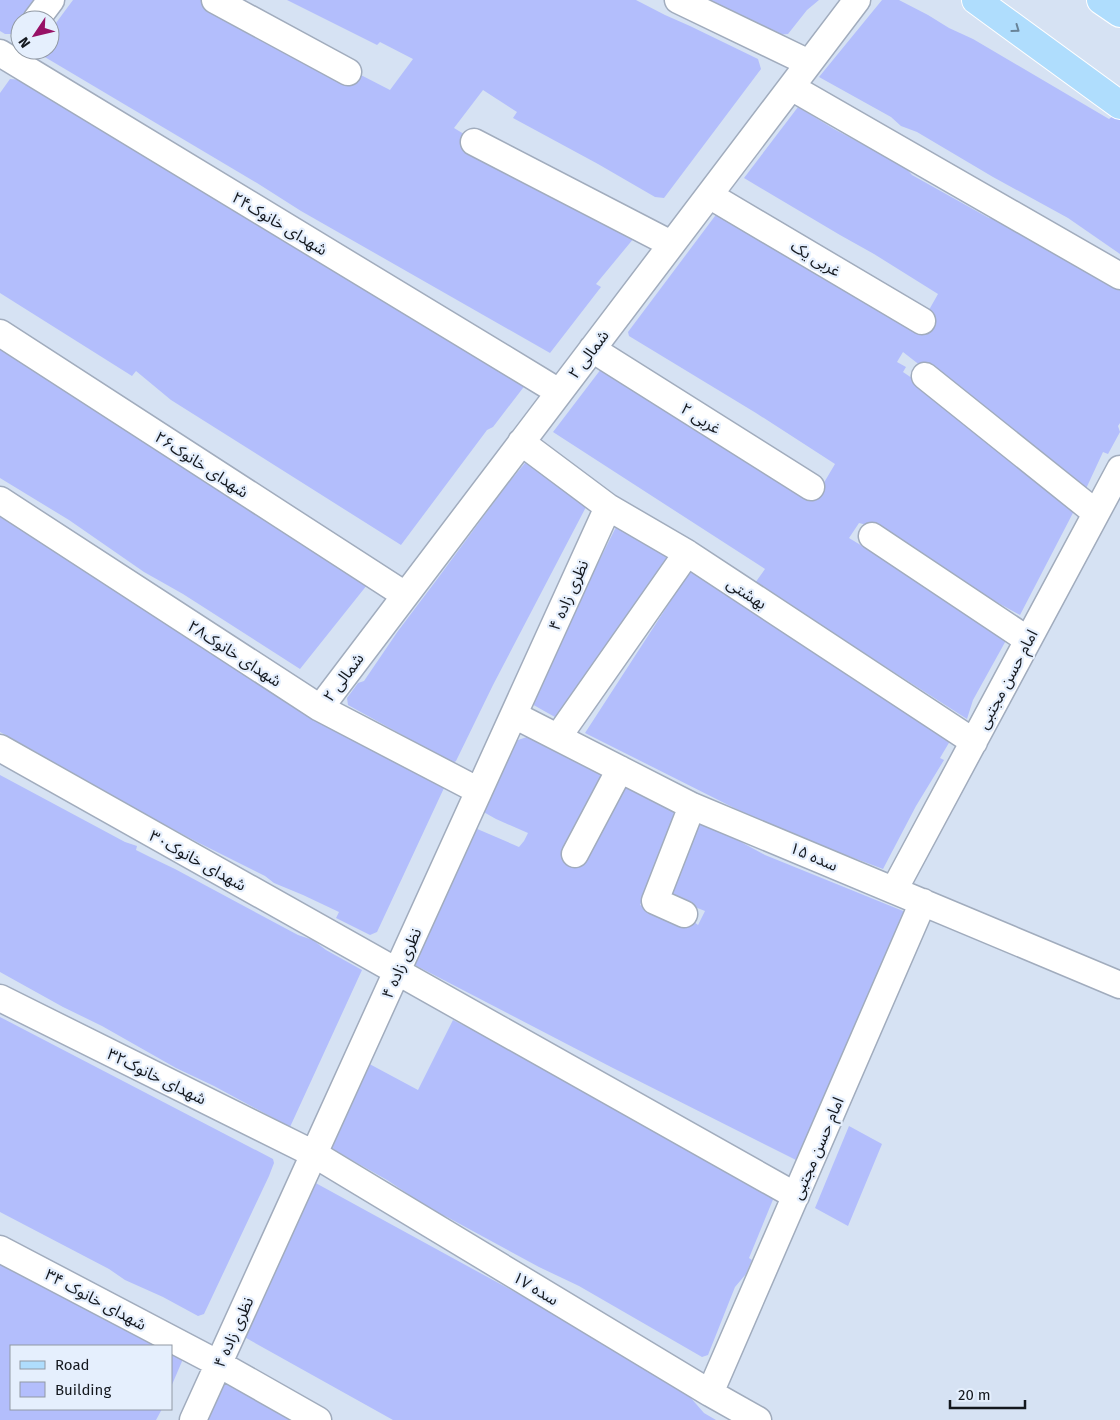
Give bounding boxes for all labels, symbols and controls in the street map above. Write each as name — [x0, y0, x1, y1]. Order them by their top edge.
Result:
north arrow — [10, 10, 60, 60]
one-way arrow — [1010, 23, 1020, 32]
text: N — [15, 33, 34, 51]
street label: شهدای خانوک۲۴ — [229, 188, 331, 259]
street label: غربی یک — [787, 236, 844, 281]
street label: شمالی ۲ — [564, 326, 613, 382]
street label: ۲ غربی — [677, 399, 724, 438]
street label: شهدای خانوک۲۶ — [151, 427, 252, 502]
street label: نظری زاده ۴ — [544, 557, 592, 633]
street label: بهشتی — [723, 574, 770, 613]
street label: شهدای خانوک۲۸ — [184, 616, 285, 691]
street label: امام حسن مجتبی — [973, 626, 1044, 733]
street label: شمالی ۲ — [319, 649, 368, 705]
street label: شهدای خانوک۳۰ — [146, 826, 249, 895]
street label: سده ۱۵ — [787, 838, 841, 875]
street label: نظری زاده ۴ — [377, 925, 425, 1001]
street label: شهدای خانوک۳۲ — [104, 1044, 209, 1109]
street label: امام حسن مجتبی — [787, 1094, 850, 1204]
street label: ۳۴ شهدای خانوک — [42, 1265, 150, 1334]
street label: سده ۱۷ — [509, 1267, 562, 1309]
street label: نظری زاده ۴ — [209, 1294, 257, 1370]
legend — [10, 1345, 172, 1410]
text: Road — [55, 1356, 90, 1374]
scale bar — [950, 1378, 1025, 1410]
text: Building — [55, 1381, 111, 1399]
text: 20 m — [958, 1386, 991, 1404]

